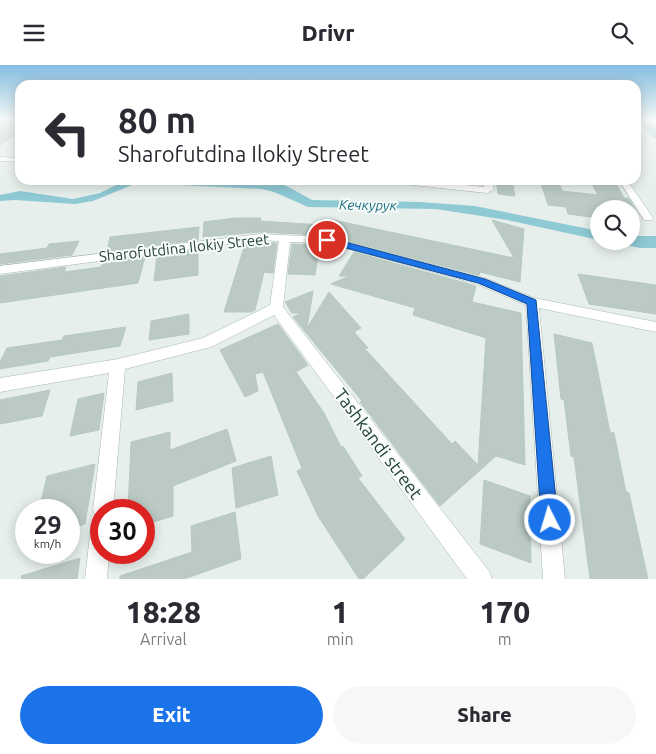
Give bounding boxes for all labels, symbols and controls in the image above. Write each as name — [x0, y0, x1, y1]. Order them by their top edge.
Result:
icon: menu — [20, 19, 48, 47]
icon: search — [608, 19, 636, 47]
text: Drivr — [302, 20, 354, 45]
icon: left — [35, 100, 100, 165]
text: 80 m — [118, 100, 196, 140]
text: Sharofutdina Ilokiy Street — [118, 141, 369, 166]
water label: Кечкурук — [339, 196, 398, 214]
map controls — [590, 200, 640, 250]
button: search — [590, 200, 640, 250]
pin — [306, 219, 348, 261]
icon: arrive — [313, 226, 341, 254]
street label: Sharofutdina Ilokiy Street — [98, 230, 270, 265]
street label: Tashkandi street — [331, 384, 427, 502]
position arrow — [523, 493, 575, 545]
speed limit sign: 30 — [90, 499, 155, 564]
text: 29 — [33, 511, 62, 539]
text: km/h — [34, 537, 61, 550]
text: 18:28 — [126, 595, 201, 629]
text: 1 — [332, 595, 349, 629]
text: 170 — [479, 595, 530, 629]
text: Arrival — [140, 630, 187, 648]
text: min — [327, 630, 354, 648]
text: m — [498, 630, 512, 648]
button: Exit — [20, 686, 323, 744]
button: Share — [333, 686, 636, 744]

